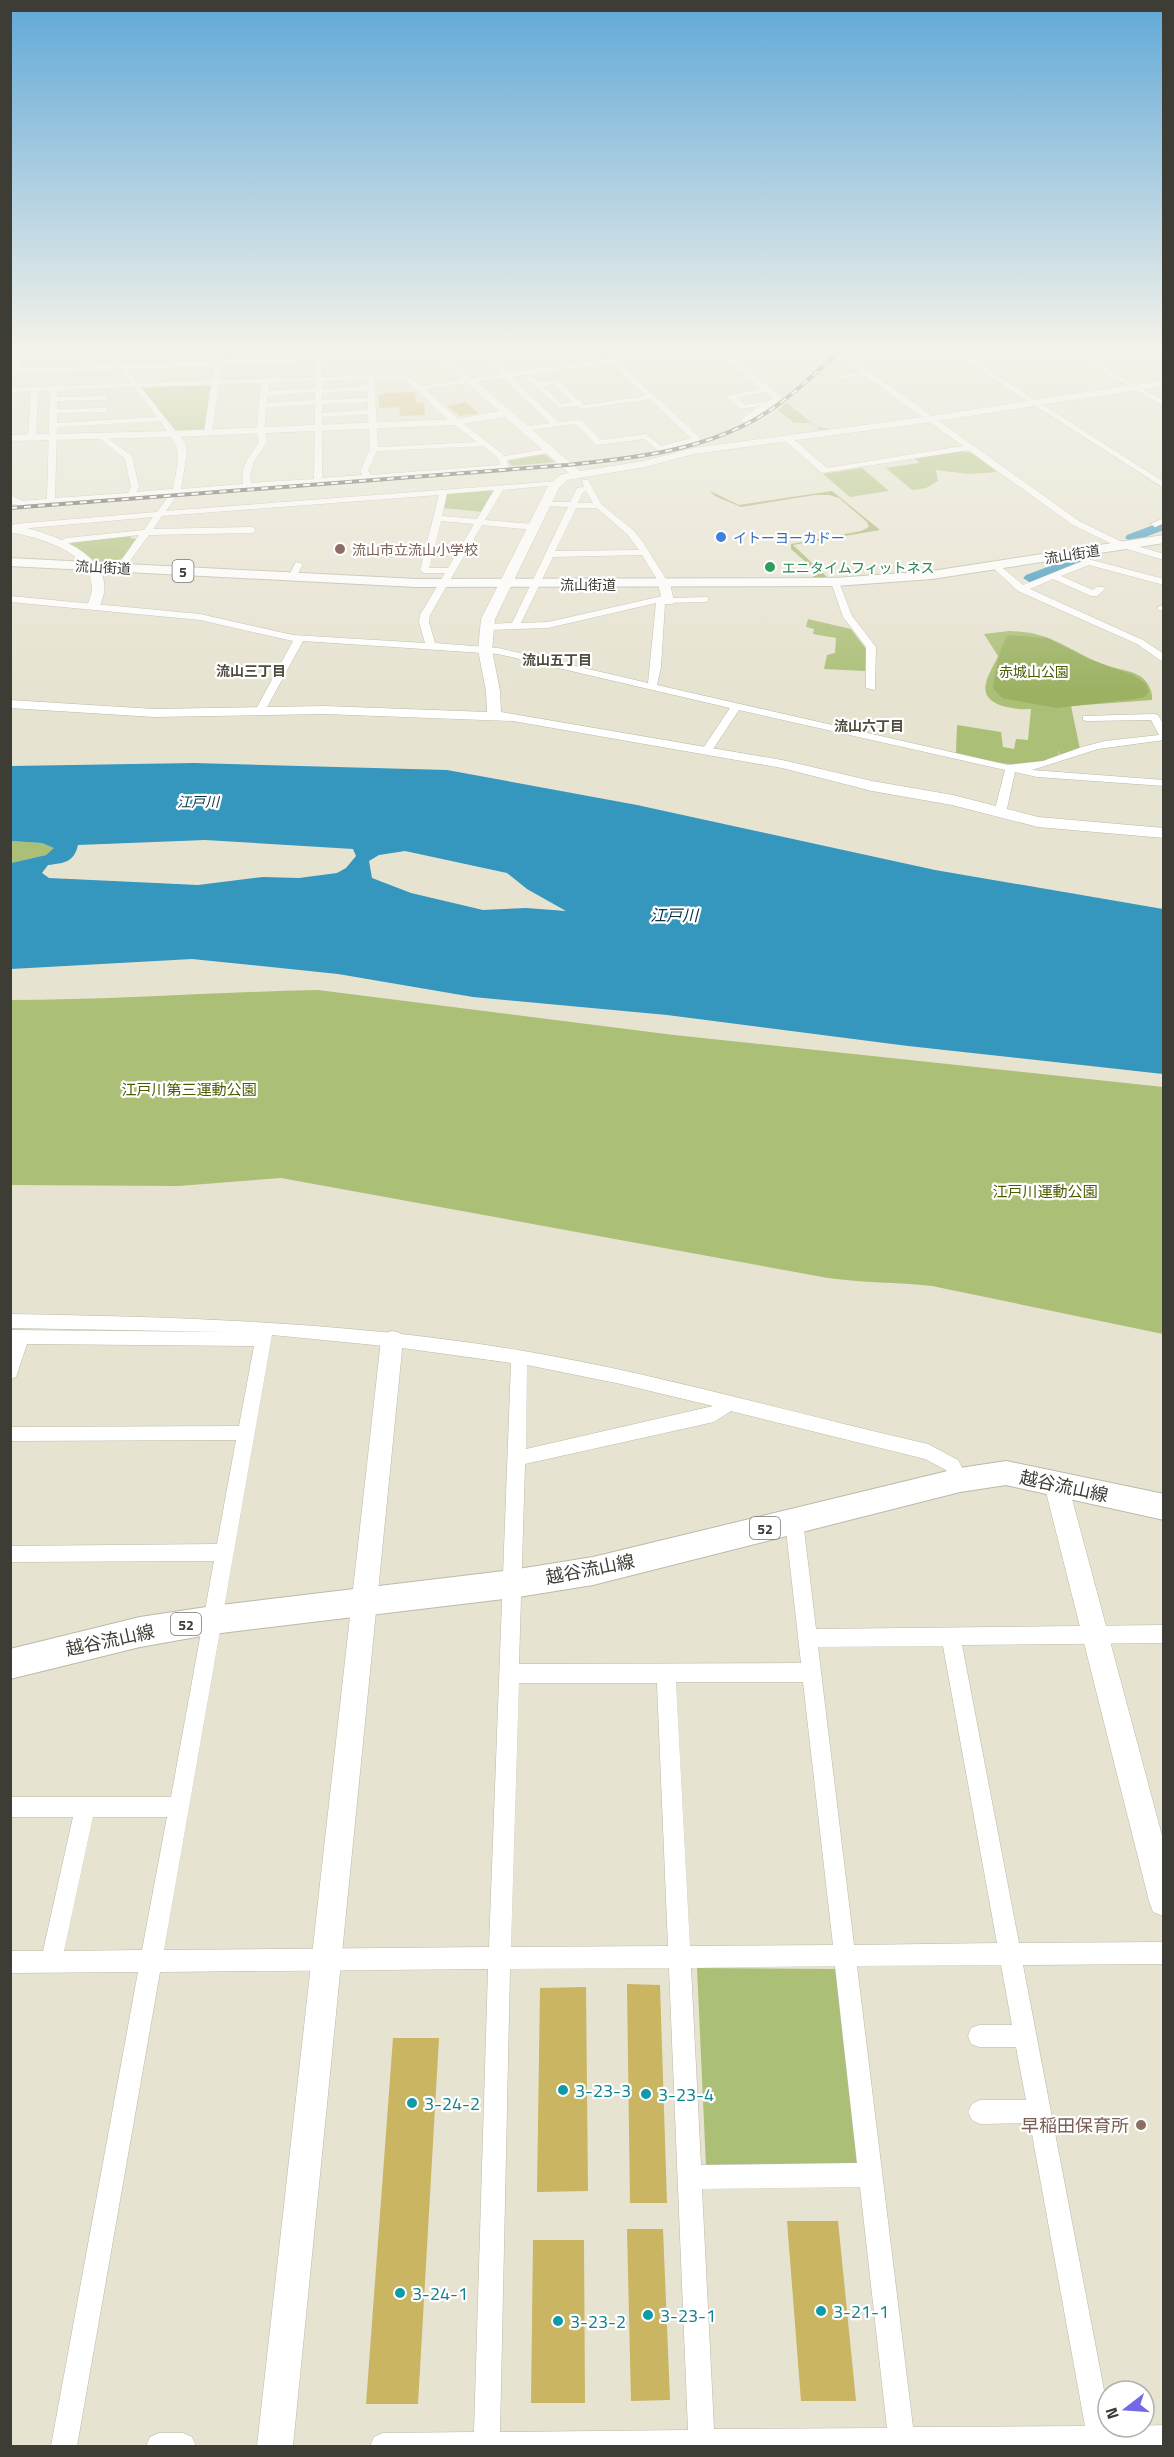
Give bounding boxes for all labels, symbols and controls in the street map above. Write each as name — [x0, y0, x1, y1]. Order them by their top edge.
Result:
place label: イトーヨーカドー — [733, 527, 845, 548]
marker: イトーヨーカドー — [714, 530, 728, 544]
place label: 流山市立流山小学校 — [352, 539, 478, 560]
street label: 流山街道 — [1043, 539, 1101, 569]
marker: 流山市立流山小学校 — [333, 542, 347, 556]
street label: 流山街道 — [74, 555, 132, 579]
place label: エニタイムフィットネス — [782, 557, 935, 578]
road number: 5 — [172, 560, 194, 582]
marker: エニタイムフィットネス — [763, 560, 777, 574]
street label: 流山街道 — [560, 574, 616, 595]
district label: 流山五丁目 — [522, 649, 592, 670]
district label: 流山三丁目 — [216, 660, 286, 681]
park label: 赤城山公園 — [999, 661, 1069, 682]
district label: 流山六丁目 — [834, 715, 904, 736]
water label: 江戸川 — [177, 791, 221, 812]
water label: 江戸川 — [650, 903, 700, 927]
park label: 江戸川第三運動公園 — [121, 1078, 257, 1101]
park label: 江戸川運動公園 — [992, 1180, 1098, 1203]
street label: 越谷流山線 — [1017, 1463, 1111, 1509]
road number: 52 — [750, 1517, 780, 1539]
street label: 越谷流山線 — [543, 1547, 637, 1591]
road number: 52 — [171, 1613, 201, 1635]
street label: 越谷流山線 — [63, 1617, 157, 1663]
place label: 3-23-3 — [575, 2077, 631, 2104]
place label: 3-23-4 — [658, 2081, 714, 2108]
marker: 3-23-3 — [556, 2083, 570, 2097]
marker: 3-23-4 — [639, 2087, 653, 2101]
place label: 3-24-2 — [424, 2090, 480, 2117]
marker: 3-24-2 — [405, 2096, 419, 2110]
place label: 早稲田保育所 — [1021, 2112, 1129, 2139]
marker: 早稲田保育所 — [1134, 2118, 1148, 2132]
place label: 3-24-1 — [412, 2280, 468, 2307]
marker: 3-24-1 — [393, 2286, 407, 2300]
place label: 3-21-1 — [833, 2298, 889, 2325]
place label: 3-23-1 — [660, 2302, 716, 2329]
marker: 3-21-1 — [814, 2304, 828, 2318]
place label: 3-23-2 — [570, 2308, 626, 2335]
marker: 3-23-1 — [641, 2308, 655, 2322]
marker: 3-23-2 — [551, 2314, 565, 2328]
north arrow — [1096, 2379, 1156, 2439]
text: N — [1099, 2405, 1125, 2422]

